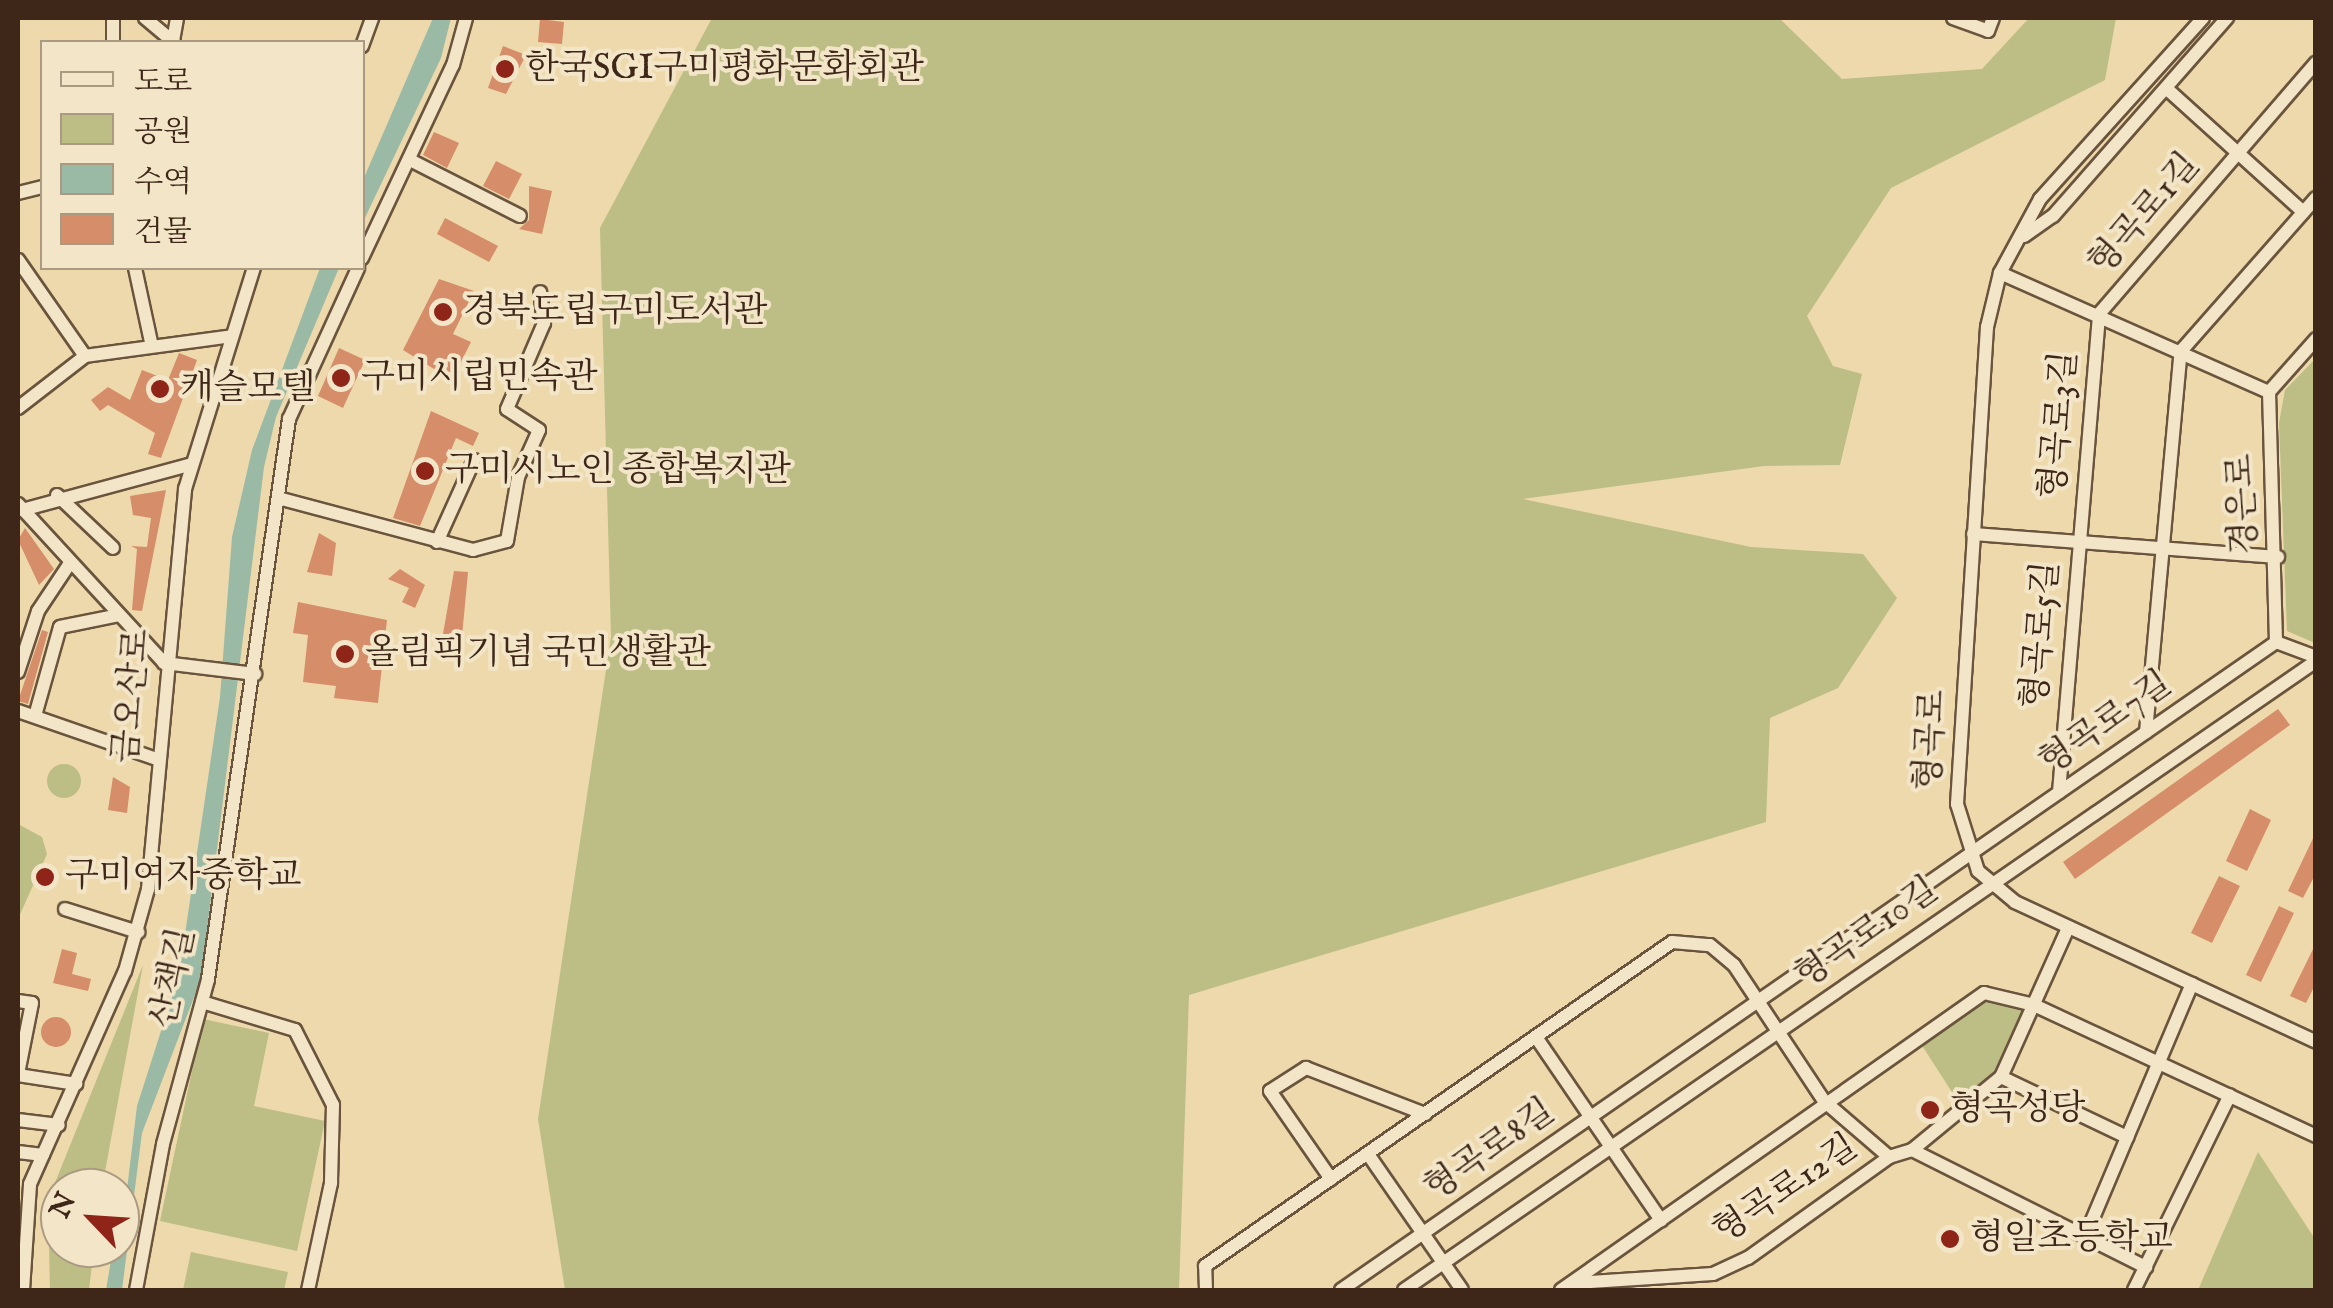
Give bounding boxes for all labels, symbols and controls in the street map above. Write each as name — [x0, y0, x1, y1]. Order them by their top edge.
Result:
legend — [40, 40, 365, 270]
place label: 한국SGI구미평화문화회관 — [525, 48, 924, 90]
marker: 한국SGI구미평화문화회관 — [494, 58, 516, 80]
text: 도로 — [134, 64, 192, 102]
text: 공원 — [134, 114, 192, 152]
street label: 형곡로1길 — [2081, 145, 2209, 285]
text: 수역 — [134, 164, 192, 202]
text: 건물 — [134, 214, 192, 252]
place label: 경북도립구미도서관 — [463, 291, 767, 333]
marker: 경북도립구미도서관 — [432, 301, 454, 323]
street label: 형곡로3길 — [2033, 349, 2087, 501]
place label: 구미시립민속관 — [361, 357, 598, 399]
marker: 구미시립민속관 — [330, 367, 352, 389]
place label: 캐슬모텔 — [180, 368, 315, 410]
marker: 캐슬모텔 — [149, 378, 171, 400]
place label: 구미시노인 종합복지관 — [445, 450, 791, 492]
street label: 경은로 — [2220, 452, 2268, 556]
marker: 구미시노인 종합복지관 — [414, 460, 436, 482]
street label: 형곡로5길 — [2015, 559, 2069, 711]
street label: 금오산로 — [106, 627, 160, 765]
place label: 올림픽기념 국민생활관 — [365, 633, 711, 675]
marker: 올림픽기념 국민생활관 — [334, 643, 356, 665]
street label: 형곡로7길 — [2032, 663, 2180, 785]
street label: 형곡로 — [1908, 688, 1956, 792]
place label: 구미여자중학교 — [65, 856, 302, 898]
marker: 구미여자중학교 — [34, 866, 56, 888]
street label: 형곡로10길 — [1787, 869, 1947, 999]
street label: 산책길 — [143, 924, 205, 1032]
place label: 형곡성당 — [1950, 1089, 2085, 1131]
street label: 형곡로8길 — [1417, 1091, 1563, 1211]
marker: 형곡성당 — [1919, 1099, 1941, 1121]
street label: 형곡로12길 — [1706, 1127, 1866, 1253]
north arrow — [40, 1168, 140, 1268]
text: N — [43, 1188, 85, 1224]
place label: 형일초등학교 — [1970, 1218, 2173, 1260]
marker: 형일초등학교 — [1939, 1228, 1961, 1250]

